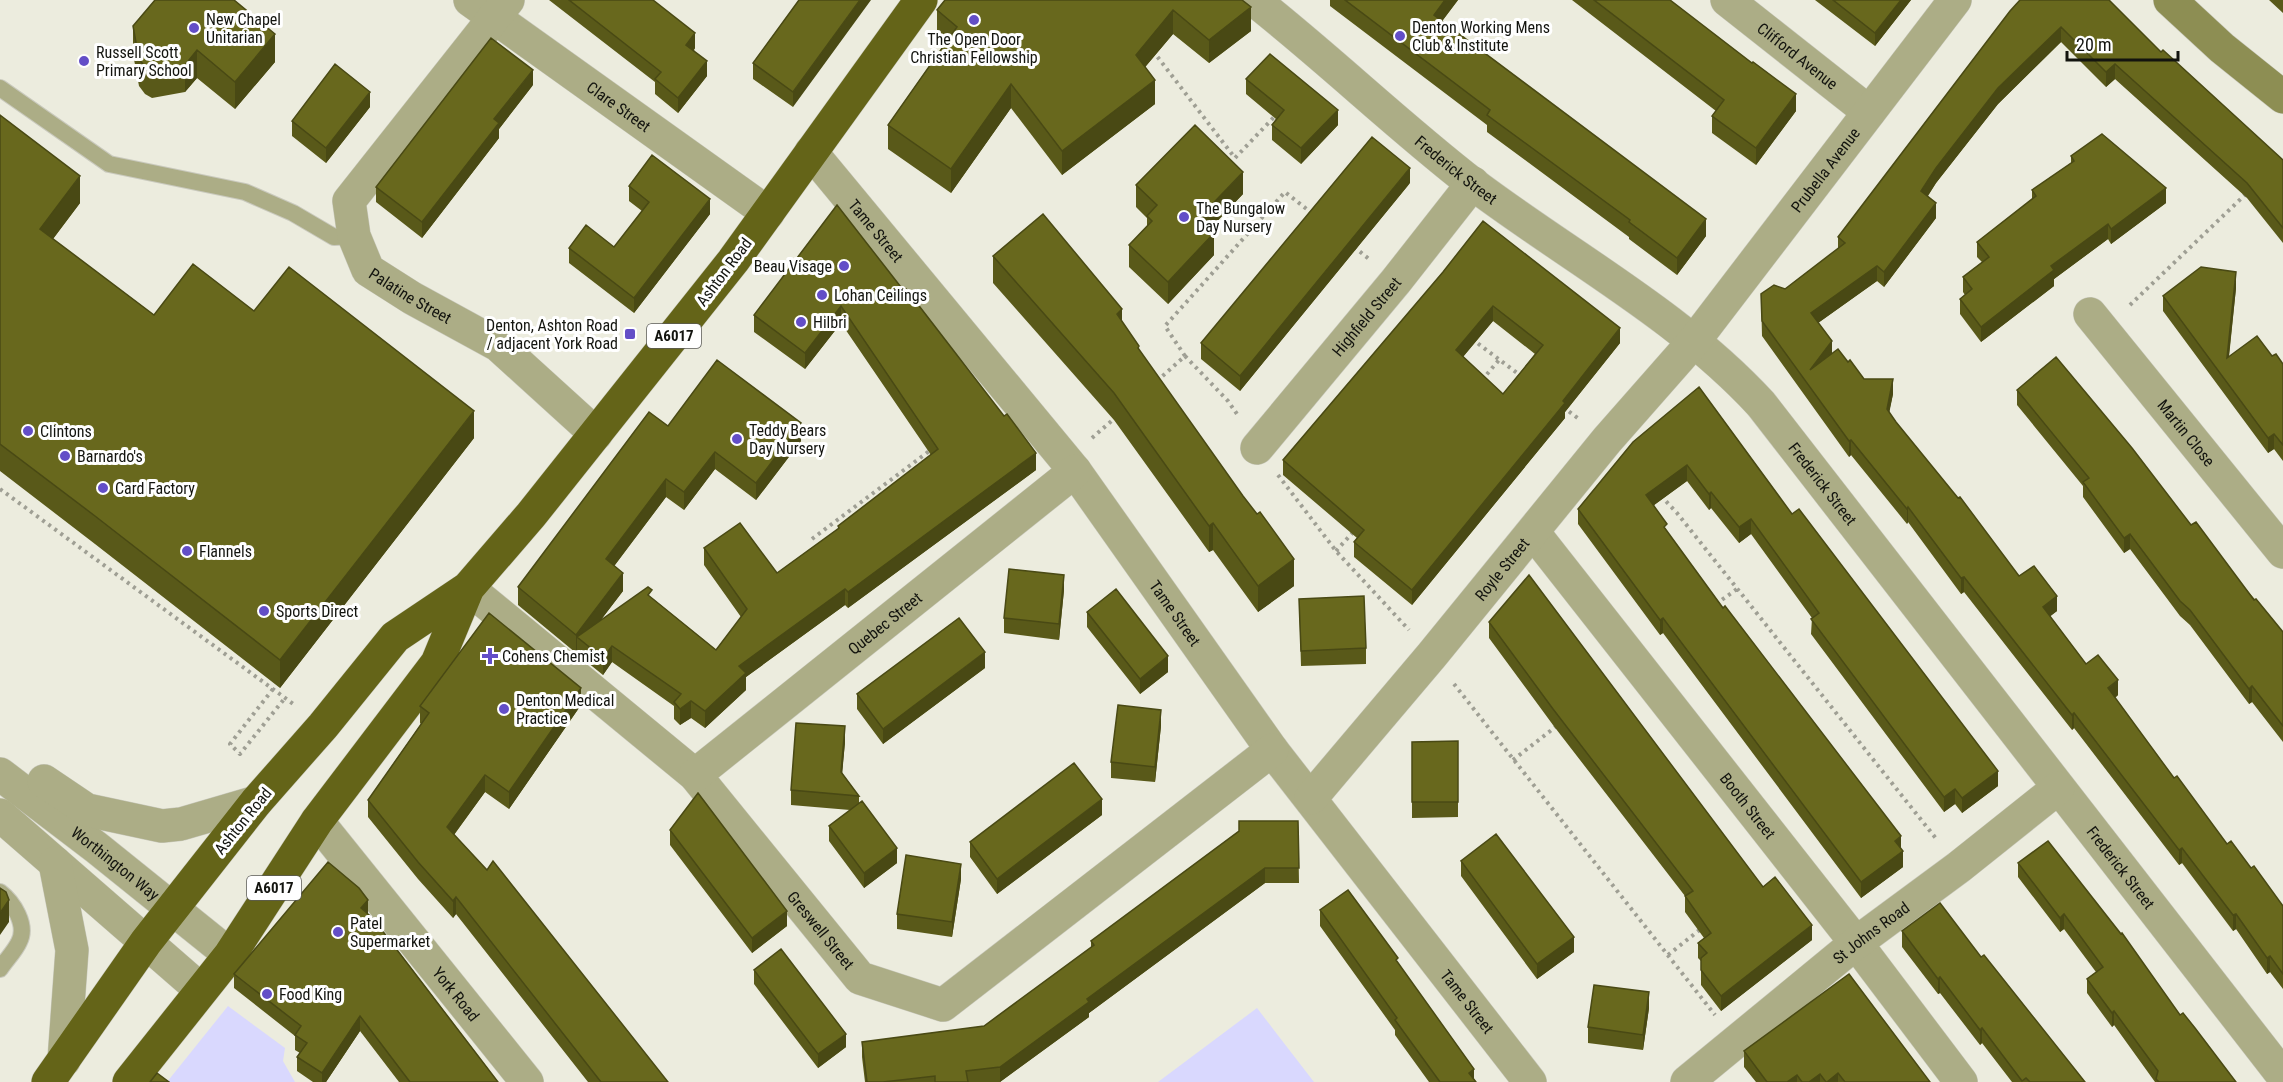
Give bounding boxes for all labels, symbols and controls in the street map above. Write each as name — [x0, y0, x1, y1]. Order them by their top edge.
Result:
place label: New Chapel Unitarian — [206, 10, 281, 47]
marker: The Open Door Christian Fellowship — [967, 13, 981, 27]
place label: Denton Working Mens Club & Institute — [1412, 18, 1550, 55]
street label: Clifford Avenue — [1754, 18, 1842, 93]
marker: New Chapel Unitarian — [187, 21, 201, 35]
scale bar — [2067, 24, 2178, 62]
marker: Denton Working Mens Club & Institute — [1393, 29, 1407, 43]
place label: The Open Door Christian Fellowship — [910, 30, 1038, 67]
text: 20 m — [2076, 34, 2111, 55]
place label: Russell Scott Primary School — [96, 43, 192, 80]
marker: Russell Scott Primary School — [77, 54, 91, 68]
street label: Clare Street — [583, 77, 655, 136]
street label: Prubella Avenue — [1787, 124, 1864, 216]
street label: Frederick Street — [1411, 131, 1501, 208]
street label: Tame Street — [845, 195, 908, 266]
place label: The Bungalow Day Nursery — [1196, 199, 1285, 236]
marker: The Bungalow Day Nursery — [1177, 210, 1191, 224]
street label: Ashton Road — [692, 234, 756, 310]
place label: Beau Visage — [754, 257, 832, 276]
marker: Beau Visage — [837, 259, 851, 273]
street label: Palatine Street — [366, 264, 455, 327]
street label: Highfield Street — [1328, 273, 1405, 360]
place label: Lohan Ceilings — [834, 286, 927, 305]
marker: Lohan Ceilings — [815, 288, 829, 302]
place label: Hilbri — [813, 313, 847, 332]
marker: Hilbri — [794, 315, 808, 329]
place label: Denton, Ashton Road / adjacent York Road — [486, 316, 618, 353]
road number: A6017 — [647, 324, 701, 348]
marker: Denton, Ashton Road / adjacent York Road — [623, 327, 637, 341]
street label: Martin Close — [2154, 396, 2219, 470]
place label: Teddy Bears Day Nursery — [749, 421, 826, 458]
place label: Clintons — [40, 422, 92, 441]
marker: Clintons — [21, 424, 35, 438]
marker: Teddy Bears Day Nursery — [730, 432, 744, 446]
street label: Frederick Street — [1785, 438, 1861, 529]
place label: Barnardo's — [77, 447, 143, 466]
marker: Barnardo's — [58, 449, 72, 463]
place label: Card Factory — [115, 479, 195, 498]
marker: Card Factory — [96, 481, 110, 495]
street label: Royle Street — [1471, 534, 1533, 604]
place label: Flannels — [199, 542, 252, 561]
marker: Flannels — [180, 544, 194, 558]
street label: Tame Street — [1146, 577, 1205, 650]
street label: Quebec Street — [844, 588, 926, 658]
place label: Sports Direct — [276, 602, 359, 621]
marker: Sports Direct — [257, 604, 271, 618]
place label: Cohens Chemist — [502, 647, 605, 666]
marker: Cohens Chemist — [483, 649, 497, 663]
place label: Denton Medical Practice — [516, 691, 614, 728]
marker: Denton Medical Practice — [497, 702, 511, 716]
street label: Booth Street — [1716, 769, 1780, 843]
street label: Ashton Road — [210, 784, 276, 858]
street label: Worthington Way — [68, 822, 164, 904]
street label: Frederick Street — [2083, 822, 2159, 913]
road number: A6017 — [247, 876, 301, 900]
street label: Greswell Street — [784, 887, 859, 973]
street label: St Johns Road — [1829, 898, 1913, 968]
place label: Patel Supermarket — [350, 914, 430, 951]
marker: Patel Supermarket — [331, 925, 345, 939]
street label: York Road — [429, 963, 484, 1025]
street label: Tame Street — [1437, 966, 1498, 1037]
place label: Food King — [279, 985, 342, 1004]
marker: Food King — [260, 987, 274, 1001]

